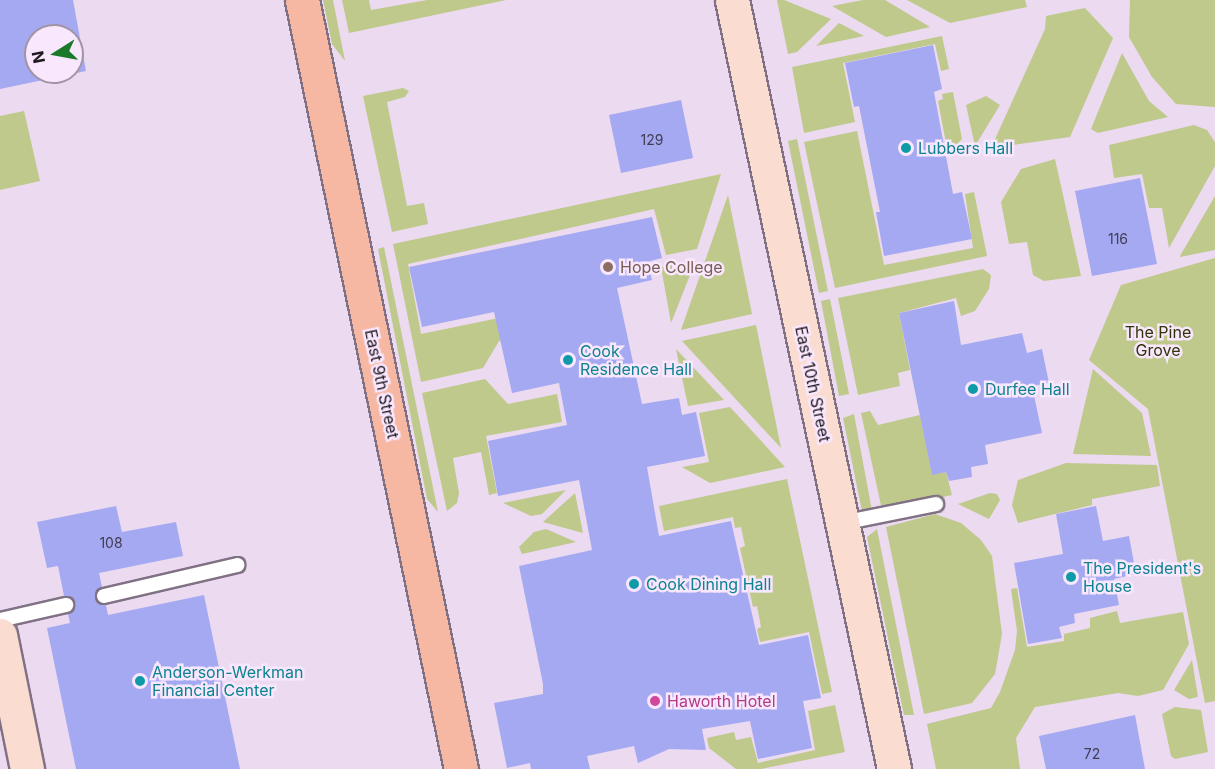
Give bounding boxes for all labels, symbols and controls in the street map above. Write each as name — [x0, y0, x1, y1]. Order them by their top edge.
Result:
north arrow — [24, 24, 84, 84]
text: N — [27, 49, 49, 65]
house number: 129 — [641, 132, 663, 148]
place label: Lubbers Hall — [918, 138, 1013, 158]
marker: Lubbers Hall — [899, 141, 913, 155]
house number: 116 — [1108, 231, 1128, 247]
place label: Hope College — [620, 257, 723, 277]
marker: Hope College — [601, 260, 615, 274]
park label: The Pine Grove — [1125, 322, 1191, 360]
street label: East 10th Street — [791, 324, 835, 444]
street label: East 9th Street — [361, 328, 403, 440]
place label: Cook Residence Hall — [580, 341, 692, 379]
marker: Cook Residence Hall — [561, 353, 575, 367]
place label: Durfee Hall — [985, 379, 1070, 399]
marker: Durfee Hall — [966, 382, 980, 396]
house number: 108 — [99, 535, 123, 551]
place label: The President's House — [1083, 558, 1201, 596]
marker: The President's House — [1064, 570, 1078, 584]
place label: Cook Dining Hall — [646, 574, 771, 594]
marker: Cook Dining Hall — [627, 577, 641, 591]
place label: Anderson-Werkman Financial Center — [152, 662, 303, 700]
marker: Anderson-Werkman Financial Center — [133, 674, 147, 688]
place label: Haworth Hotel — [667, 691, 776, 711]
marker: Haworth Hotel — [648, 694, 662, 708]
house number: 72 — [1084, 746, 1100, 762]

